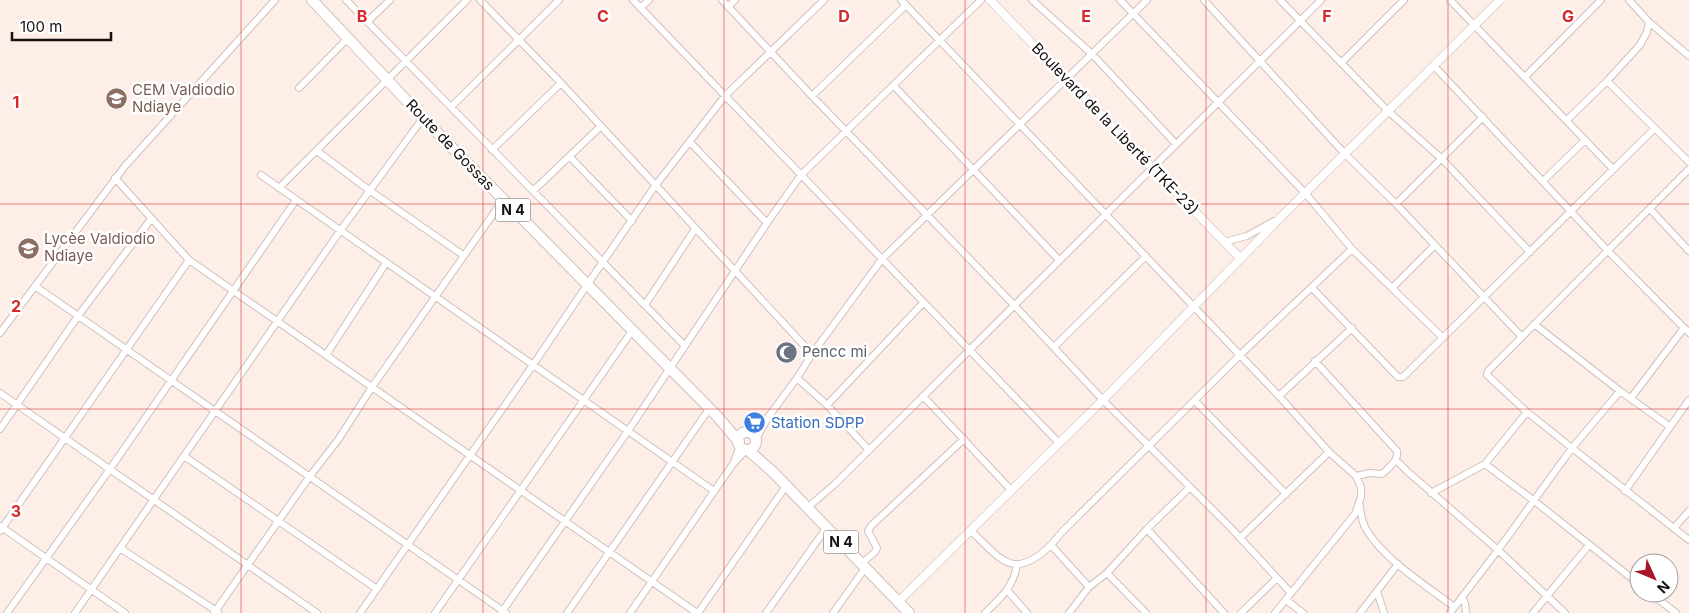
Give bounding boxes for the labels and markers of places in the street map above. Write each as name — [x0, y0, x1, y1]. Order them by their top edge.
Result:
place label: CEM Valdiodio Ndiaye — [132, 80, 235, 116]
school or university icon: CEM Valdiodio Ndiaye — [104, 87, 128, 111]
place label: Lycèe Valdiodio Ndiaye — [44, 229, 155, 265]
school or university icon: Lycèe Valdiodio Ndiaye — [16, 236, 40, 260]
mosque icon: Pencc mi — [774, 340, 798, 364]
place label: Pencc mi — [802, 342, 867, 361]
supermarket icon: Station SDPP — [743, 411, 767, 435]
place label: Station SDPP — [771, 413, 864, 432]

